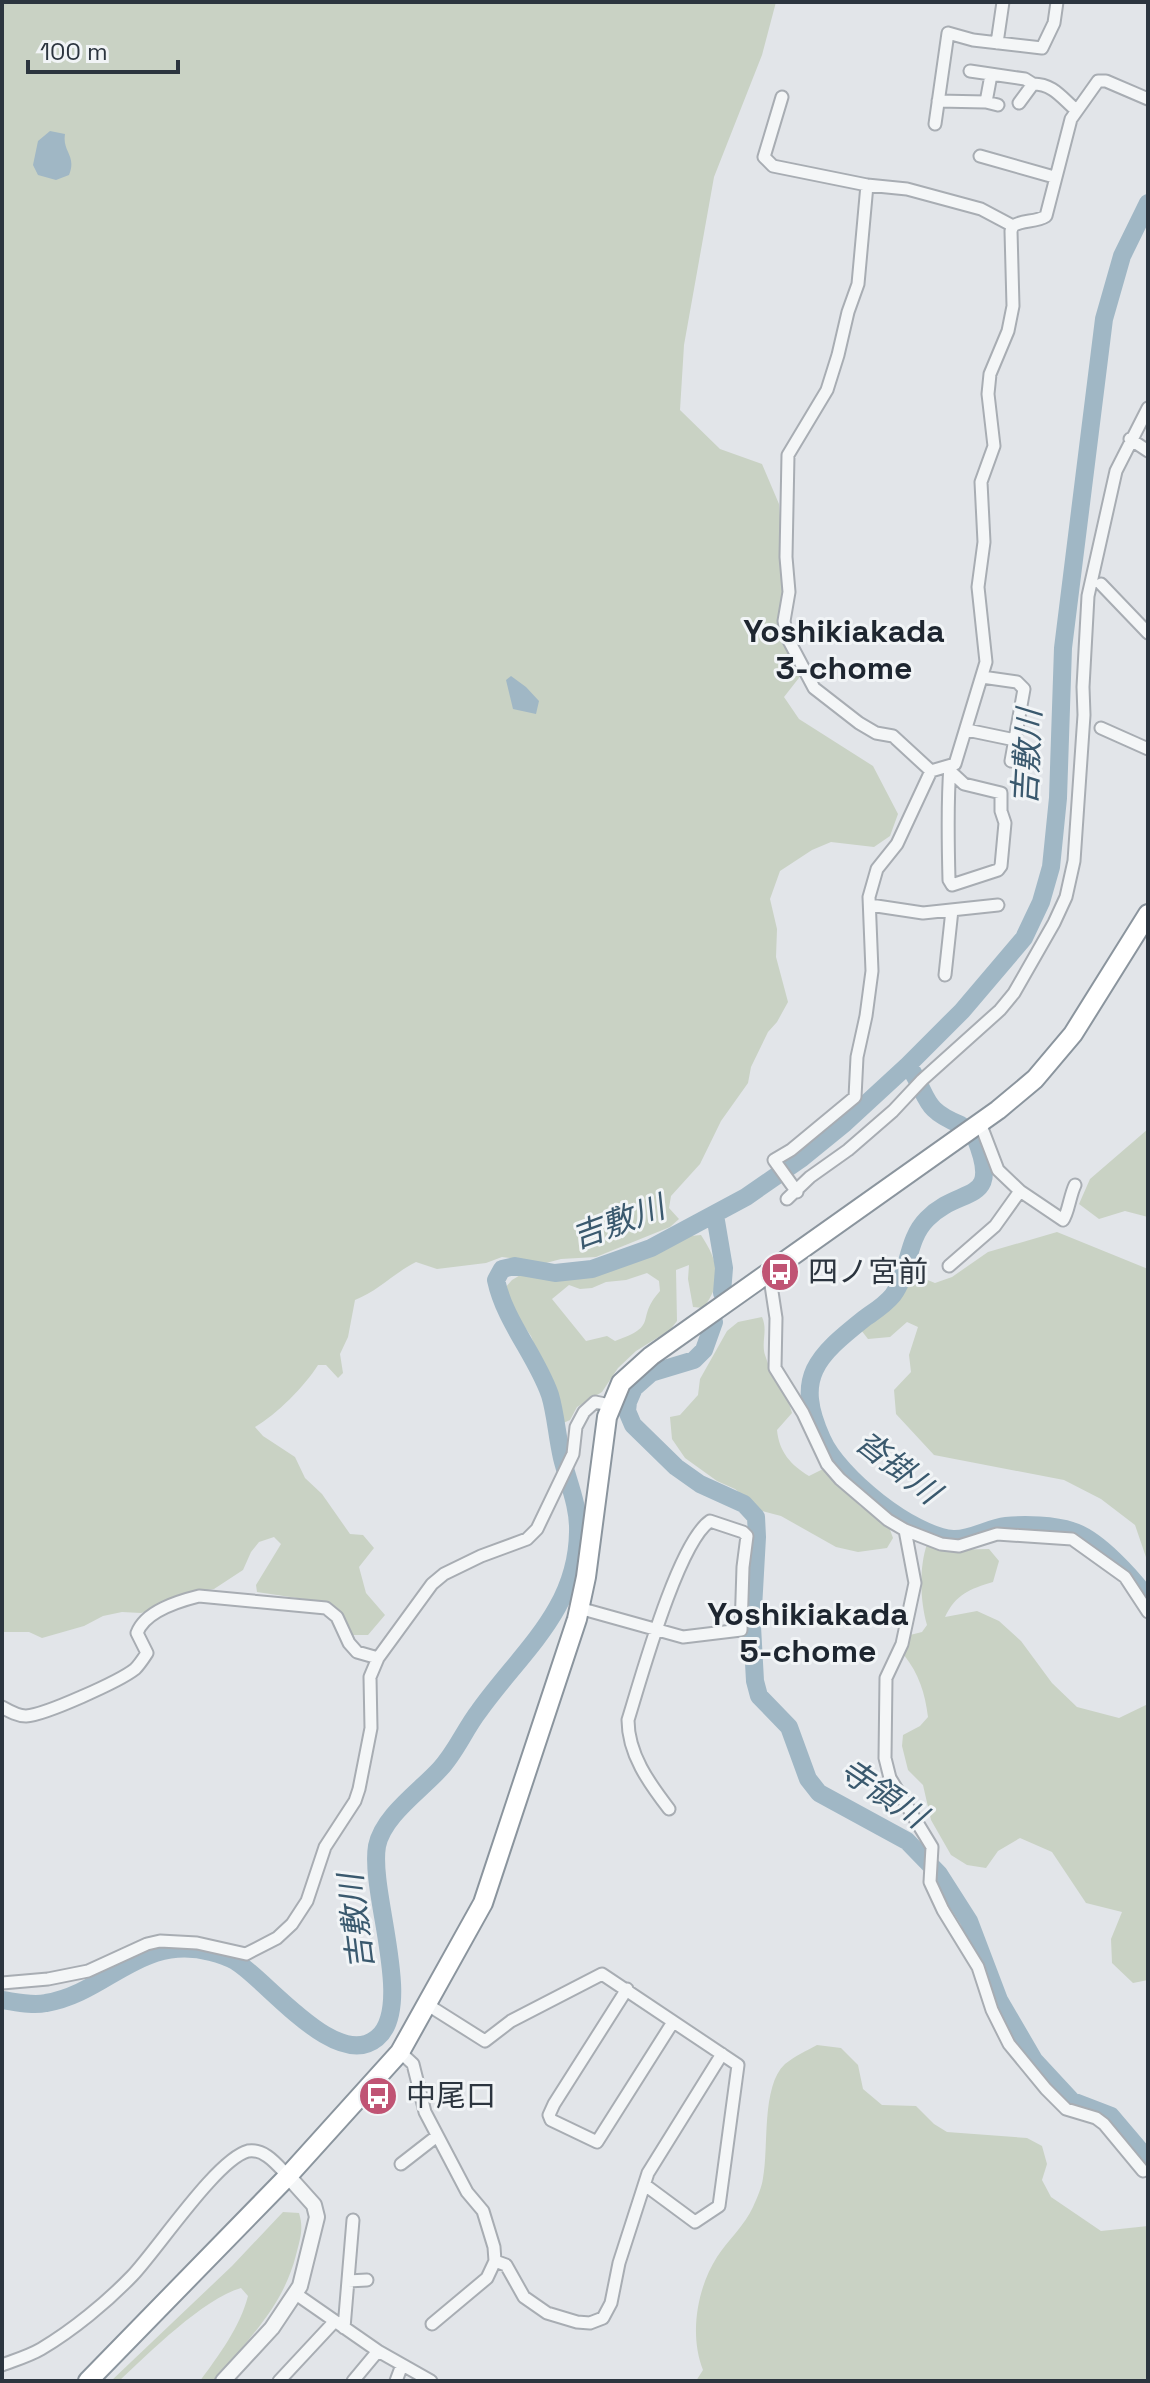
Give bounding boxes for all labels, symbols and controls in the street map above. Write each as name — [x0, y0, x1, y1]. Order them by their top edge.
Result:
scale bar — [28, 24, 178, 74]
text: 100 m — [40, 36, 108, 67]
district label: Yoshikiakada 3-chome — [743, 611, 945, 688]
water label: 吉敷川 — [1005, 705, 1050, 806]
water label: 吉敷川 — [566, 1186, 673, 1257]
bus stop icon: 四ノ宮前 — [759, 1251, 801, 1293]
place label: 四ノ宮前 — [808, 1252, 928, 1291]
water label: 沓掛川 — [848, 1422, 950, 1514]
district label: Yoshikiakada 5-chome — [707, 1594, 909, 1671]
water label: 寺領川 — [832, 1750, 936, 1838]
water label: 吉敷川 — [330, 1869, 382, 1972]
bus stop icon: 中尾口 — [357, 2075, 399, 2117]
place label: 中尾口 — [406, 2076, 496, 2115]

